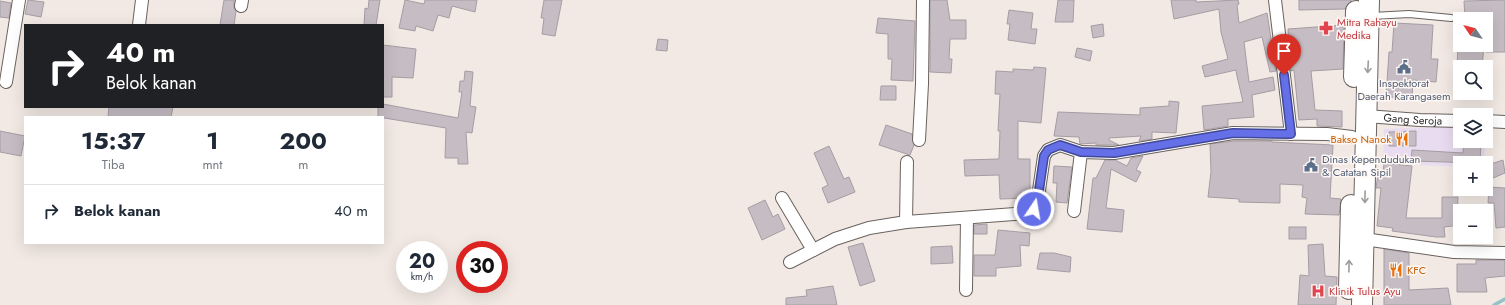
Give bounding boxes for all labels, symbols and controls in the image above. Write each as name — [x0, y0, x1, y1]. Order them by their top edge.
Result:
north arrow — [1453, 12, 1493, 52]
map controls — [1453, 12, 1493, 244]
place label: Mitra Rahayu Medika — [1337, 14, 1397, 43]
pharmacy icon: Mitra Rahayu Medika — [1318, 20, 1334, 36]
text: 40 m — [106, 32, 175, 73]
pin — [1267, 34, 1301, 75]
icon: right — [40, 40, 92, 92]
icon: arrive — [1273, 40, 1295, 62]
public building icon: Inspektorat Daerah Karangasem — [1396, 59, 1412, 75]
one-way arrow — [1364, 60, 1372, 73]
button: search — [1453, 60, 1493, 100]
text: Belok kanan — [106, 70, 197, 96]
place label: Inspektorat Daerah Karangasem — [1357, 75, 1451, 104]
button: layers — [1453, 108, 1493, 148]
street label: Gang Seroja — [1383, 109, 1442, 129]
text: 15:37 — [81, 123, 145, 158]
text: 1 — [206, 123, 219, 158]
text: 200 — [279, 123, 327, 158]
place label: Bakso Nanok — [1331, 131, 1391, 147]
restaurant icon: Bakso Nanok — [1394, 131, 1410, 147]
place label: Dinas Kependudukan & Catatan Sipil — [1322, 151, 1420, 180]
text: Tiba — [102, 155, 125, 174]
text: mnt — [202, 155, 222, 174]
text: m — [298, 155, 308, 174]
button: + — [1453, 156, 1493, 196]
public building icon: Dinas Kependudukan & Catatan Sipil — [1303, 157, 1319, 173]
position arrow — [1013, 188, 1055, 230]
one-way arrow — [1361, 190, 1369, 203]
icon: right — [40, 200, 62, 222]
text: Belok kanan — [74, 200, 161, 222]
text: 40 m — [334, 200, 368, 222]
button: − — [1453, 204, 1493, 244]
speed limit sign: 30 — [456, 241, 508, 293]
text: 20 — [409, 247, 435, 276]
one-way arrow — [1346, 260, 1353, 273]
restaurant icon: KFC — [1388, 262, 1404, 278]
place label: KFC — [1407, 262, 1426, 278]
text: km/h — [411, 269, 433, 284]
hospital icon: Klinik Tulus Ayu — [1310, 283, 1326, 299]
place label: Klinik Tulus Ayu — [1329, 283, 1401, 299]

